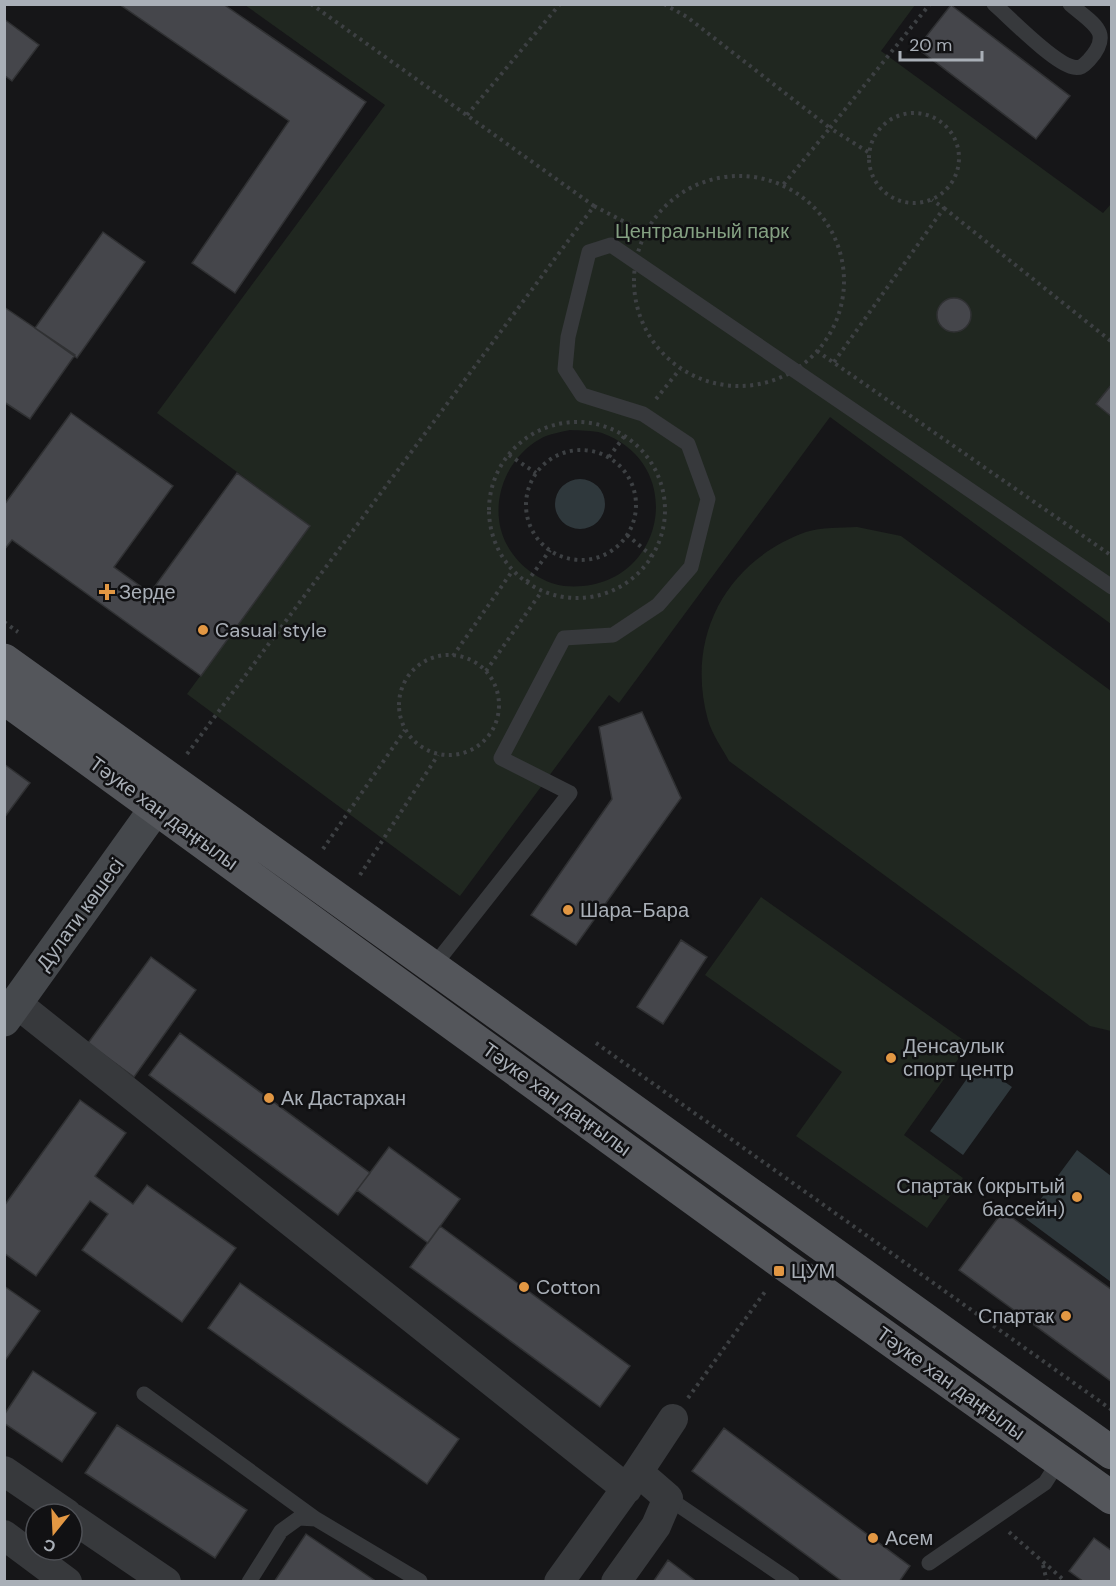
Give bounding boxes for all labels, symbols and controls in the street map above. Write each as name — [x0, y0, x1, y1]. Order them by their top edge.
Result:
scale bar — [900, 24, 982, 62]
text: 20 m — [909, 33, 952, 57]
park label: Центральный парк — [615, 218, 789, 244]
place label: Зерде — [119, 579, 176, 605]
marker: Зерде — [100, 585, 114, 599]
place label: Casual style — [215, 617, 327, 643]
marker: Casual style — [196, 623, 210, 637]
street label: Тәуке хан даңғылы — [85, 750, 243, 876]
street label: Дулати көшесі — [30, 853, 130, 975]
place label: Шара-Бара — [580, 897, 690, 923]
marker: Шара-Бара — [561, 903, 575, 917]
place label: Денсаулык спорт центр — [903, 1033, 1014, 1082]
street label: Тәуке хан даңғылы — [478, 1036, 636, 1162]
marker: Денсаулык спорт центр — [884, 1051, 898, 1065]
place label: Ак Дастархан — [281, 1085, 406, 1111]
marker: Ак Дастархан — [262, 1091, 276, 1105]
place label: Спартак (окрытый бассейн) — [896, 1173, 1065, 1222]
marker: Спартак (окрытый бассейн) — [1070, 1190, 1084, 1204]
place label: ЦУМ — [791, 1258, 835, 1284]
marker: ЦУМ — [772, 1264, 786, 1278]
place label: Cotton — [536, 1274, 601, 1300]
marker: Cotton — [517, 1280, 531, 1294]
place label: Спартак — [978, 1303, 1054, 1329]
marker: Спартак — [1059, 1309, 1073, 1323]
street label: Тәуке хан даңғылы — [872, 1320, 1030, 1446]
north arrow — [24, 1502, 84, 1562]
place label: Асем — [885, 1525, 933, 1551]
marker: Асем — [866, 1531, 880, 1545]
text: С — [40, 1534, 58, 1558]

